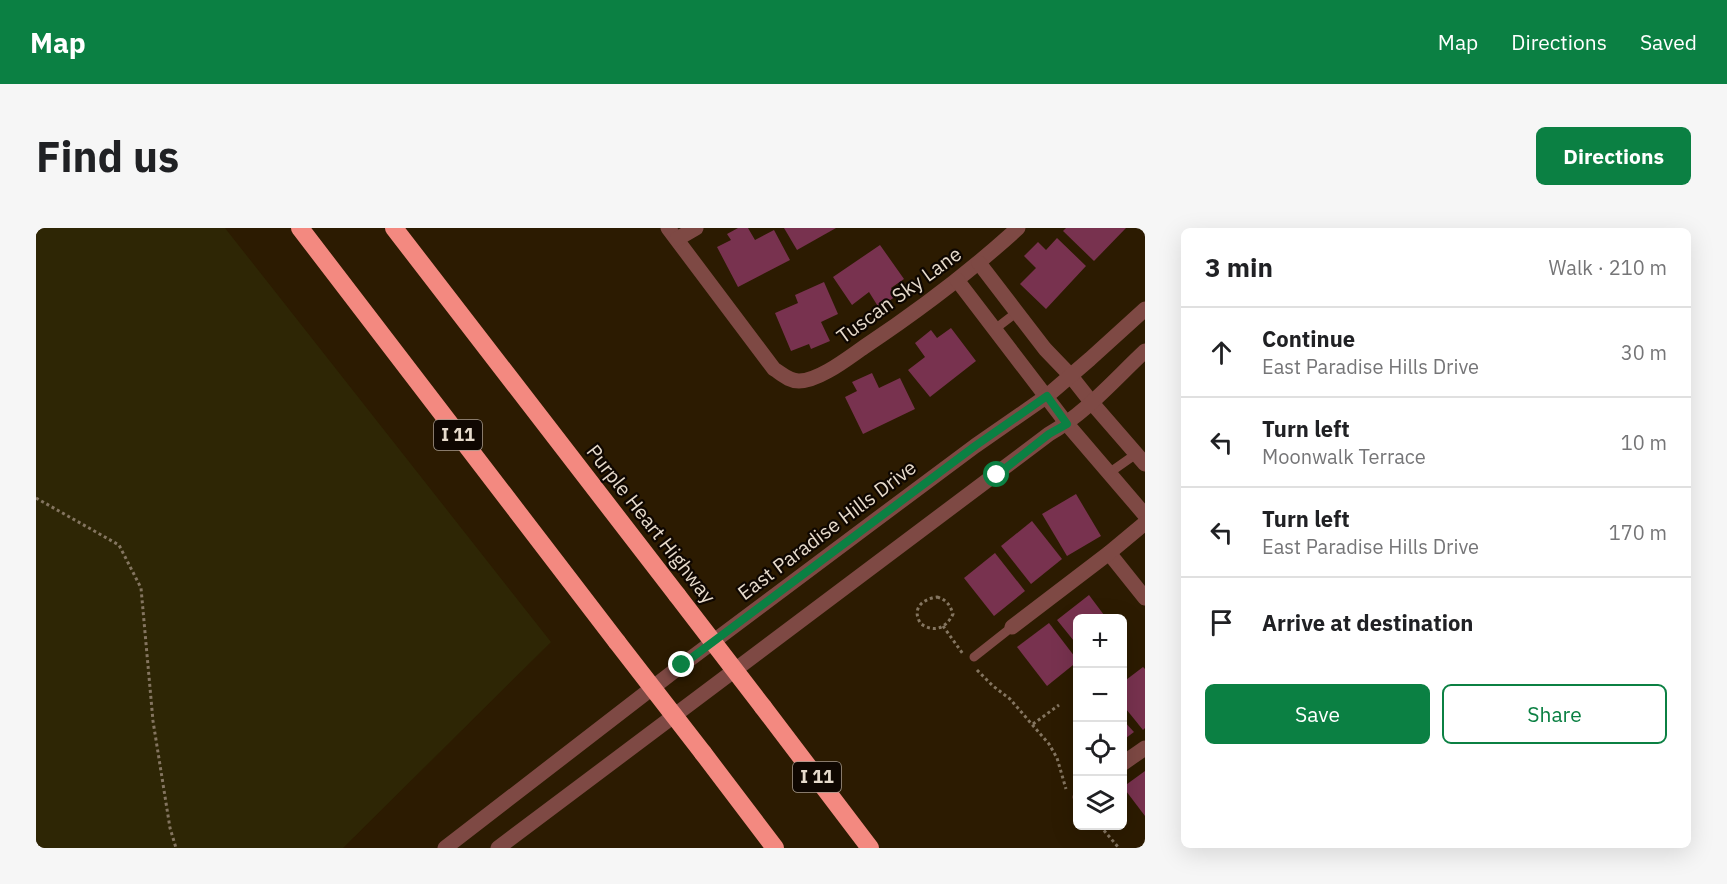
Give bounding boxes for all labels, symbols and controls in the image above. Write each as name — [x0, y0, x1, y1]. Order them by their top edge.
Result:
text: Map — [30, 24, 86, 61]
text: Map — [1438, 28, 1478, 56]
text: Directions — [1511, 28, 1607, 56]
text: Saved — [1640, 28, 1697, 56]
button: Directions — [1536, 127, 1691, 185]
text: Find us — [36, 129, 179, 184]
street label: Tuscan Sky Lane — [831, 240, 967, 349]
text: 3 min — [1205, 250, 1273, 284]
text: Walk · 210 m — [1549, 254, 1667, 281]
text: Continue — [1262, 324, 1355, 353]
icon: ahead — [1205, 336, 1238, 369]
text: 30 m — [1621, 339, 1667, 366]
text: East Paradise Hills Drive — [1262, 353, 1479, 380]
text: Turn left — [1262, 414, 1350, 443]
road number: I 11 — [434, 420, 482, 450]
icon: left — [1205, 426, 1238, 459]
text: 10 m — [1621, 429, 1667, 456]
street label: Purple Heart Highway — [581, 438, 722, 609]
text: Moonwalk Terrace — [1262, 443, 1426, 470]
street label: East Paradise Hills Drive — [732, 453, 922, 606]
route start — [983, 461, 1009, 487]
text: Turn left — [1262, 504, 1350, 533]
icon: left — [1205, 516, 1238, 549]
text: 170 m — [1609, 519, 1667, 546]
text: East Paradise Hills Drive — [1262, 533, 1479, 560]
icon: arrive — [1205, 606, 1238, 639]
text: Arrive at destination — [1262, 608, 1473, 637]
map controls — [1073, 614, 1127, 830]
button: + — [1073, 614, 1127, 668]
route end — [668, 651, 694, 677]
button: − — [1073, 668, 1127, 722]
button: Save — [1205, 684, 1430, 744]
button: Share — [1442, 684, 1667, 744]
button: locate — [1073, 722, 1127, 776]
road number: I 11 — [793, 762, 841, 792]
button: layers — [1073, 776, 1127, 830]

